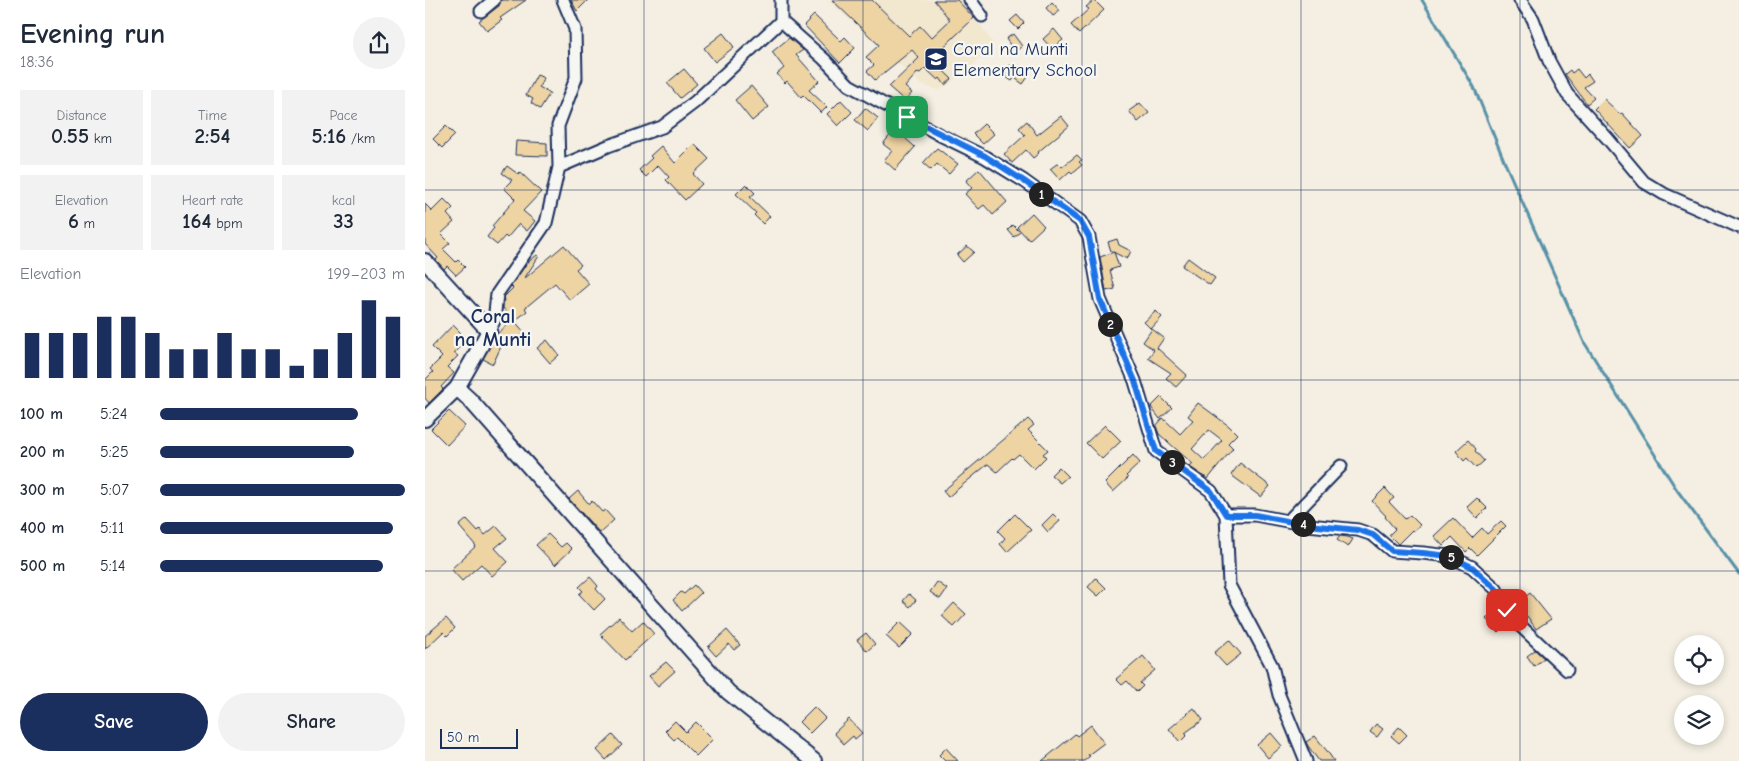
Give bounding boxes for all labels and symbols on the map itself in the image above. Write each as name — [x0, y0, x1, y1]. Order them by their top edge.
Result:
place label: Coral na Munti Elementary School — [953, 39, 1097, 81]
school or university icon: Coral na Munti Elementary School — [923, 46, 949, 72]
pin — [886, 96, 928, 138]
pin: 1 — [1029, 182, 1053, 206]
district label: Coral na Munti — [455, 305, 531, 351]
pin: 2 — [1097, 312, 1123, 336]
pin: 3 — [1159, 450, 1185, 474]
pin: 4 — [1291, 512, 1315, 536]
pin: 5 — [1439, 544, 1463, 570]
pin — [1486, 589, 1528, 631]
scale bar — [440, 726, 517, 749]

